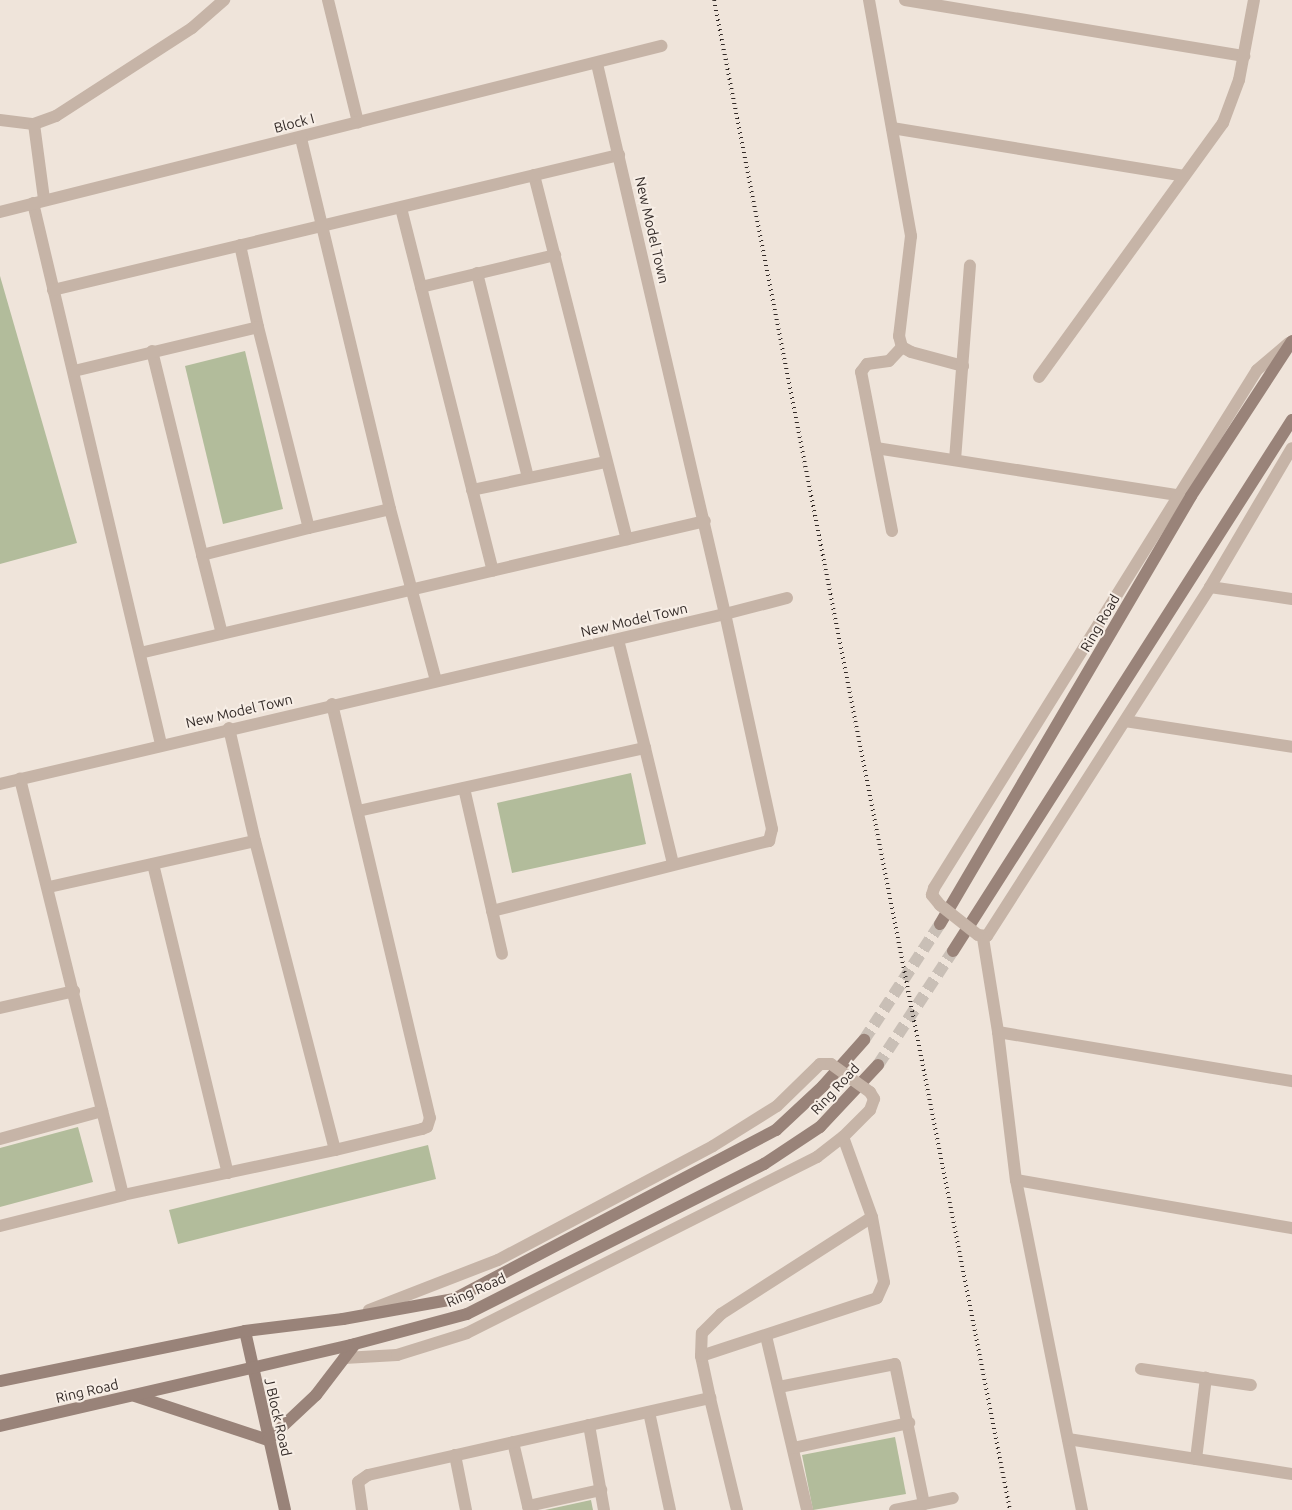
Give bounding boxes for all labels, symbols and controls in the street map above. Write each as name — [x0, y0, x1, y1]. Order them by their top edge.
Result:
street label: Block I — [272, 110, 316, 136]
street label: New Model Town — [632, 175, 672, 285]
street label: Ring Road — [1077, 591, 1123, 655]
street label: New Model Town — [579, 600, 689, 640]
street label: New Model Town — [184, 691, 294, 731]
street label: Ring Road — [807, 1060, 863, 1118]
street label: Ring Road — [444, 1269, 508, 1311]
street label: Ring Road — [54, 1376, 120, 1406]
street label: J Block Road — [261, 1376, 295, 1458]

